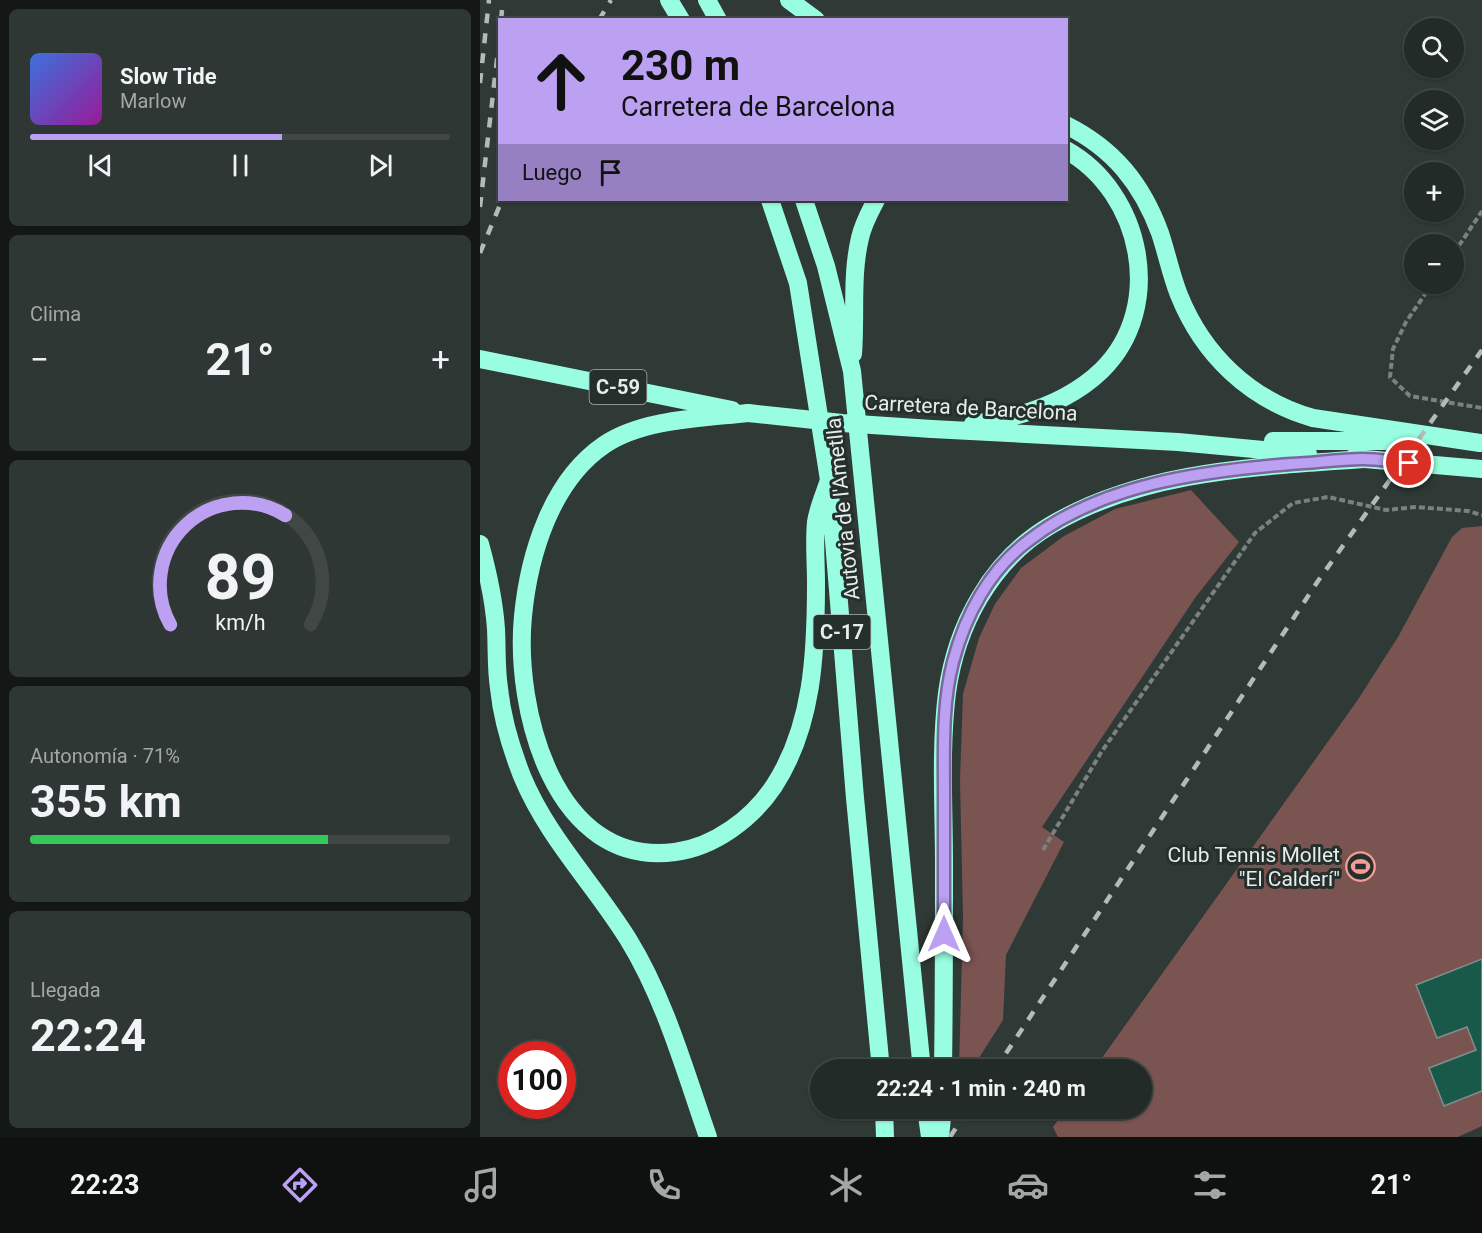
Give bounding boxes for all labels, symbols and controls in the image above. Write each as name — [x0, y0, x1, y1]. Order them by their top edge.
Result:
map controls — [1404, 18, 1464, 294]
button: search — [1404, 18, 1464, 78]
text: 230 m — [621, 41, 740, 90]
icon: ahead — [522, 42, 600, 120]
text: Slow Tide — [120, 64, 217, 89]
text: Marlow — [120, 89, 186, 113]
button: layers — [1404, 90, 1464, 150]
text: Carretera de Barcelona — [621, 91, 895, 123]
icon: previous — [84, 149, 117, 182]
icon: pause — [224, 149, 257, 182]
icon: next — [364, 149, 397, 182]
icon: arrive — [594, 156, 627, 189]
text: Luego — [522, 160, 582, 185]
button: + — [1404, 162, 1464, 222]
button: − — [1404, 234, 1464, 294]
text: Clima — [30, 302, 81, 326]
text: 21° — [205, 333, 275, 386]
text: − — [30, 340, 49, 379]
text: + — [431, 340, 450, 379]
road number: C-59 — [590, 370, 646, 404]
street label: Carretera de Barcelona — [864, 390, 1078, 426]
street label: Autovia de l'Ametlla — [821, 417, 865, 601]
pin — [1383, 437, 1434, 488]
icon: arrive — [1392, 446, 1425, 479]
text: 89 — [204, 542, 276, 615]
text: km/h — [215, 611, 265, 636]
road number: C-17 — [814, 615, 871, 649]
text: Autonomía · 71% — [30, 744, 180, 768]
text: 355 km — [30, 775, 182, 828]
place label: Club Tennis Mollet "El Calderí" — [1168, 843, 1340, 891]
sports icon: Club Tennis Mollet "El Calderí" — [1345, 851, 1377, 883]
position arrow — [912, 902, 976, 966]
text: Llegada — [30, 978, 101, 1002]
text: 22:24 — [30, 1009, 146, 1062]
speed limit sign: 100 — [498, 1041, 576, 1119]
text: 22:24 · 1 min · 240 m — [876, 1076, 1086, 1101]
icon: directions — [279, 1164, 321, 1206]
icon: music — [461, 1164, 503, 1206]
icon: phone — [643, 1164, 685, 1206]
icon: climate — [825, 1164, 867, 1206]
icon: car — [1007, 1164, 1049, 1206]
icon: filters — [1189, 1164, 1231, 1206]
text: 22:23 — [70, 1169, 140, 1201]
text: 21° — [1371, 1169, 1412, 1201]

